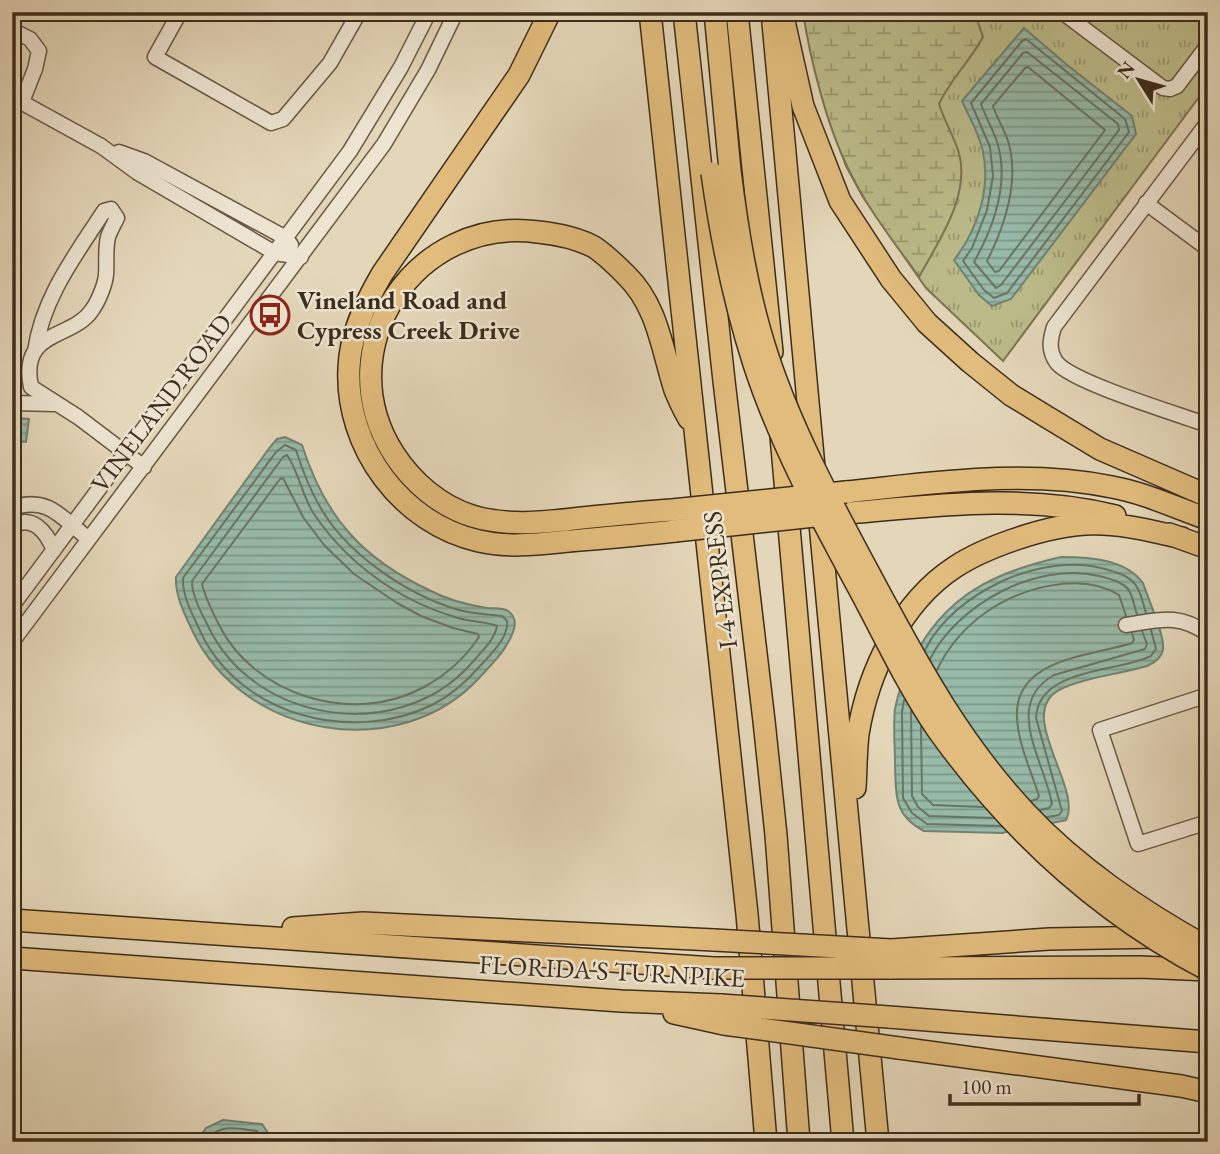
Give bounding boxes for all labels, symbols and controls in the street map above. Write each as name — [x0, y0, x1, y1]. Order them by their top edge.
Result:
north arrow — [1104, 46, 1174, 116]
text: N — [1111, 56, 1141, 84]
place label: Vineland Road and Cypress Creek Drive — [297, 283, 520, 347]
bus stop icon: Vineland Road and Cypress Creek Drive — [249, 294, 291, 336]
street label: VINELAND ROAD — [83, 307, 239, 499]
street label: I-4 EXPRESS — [695, 509, 745, 651]
street label: FLORIDA'S TURNPIKE — [478, 947, 746, 995]
scale bar — [950, 1063, 1140, 1107]
text: 100 m — [961, 1073, 1012, 1100]

